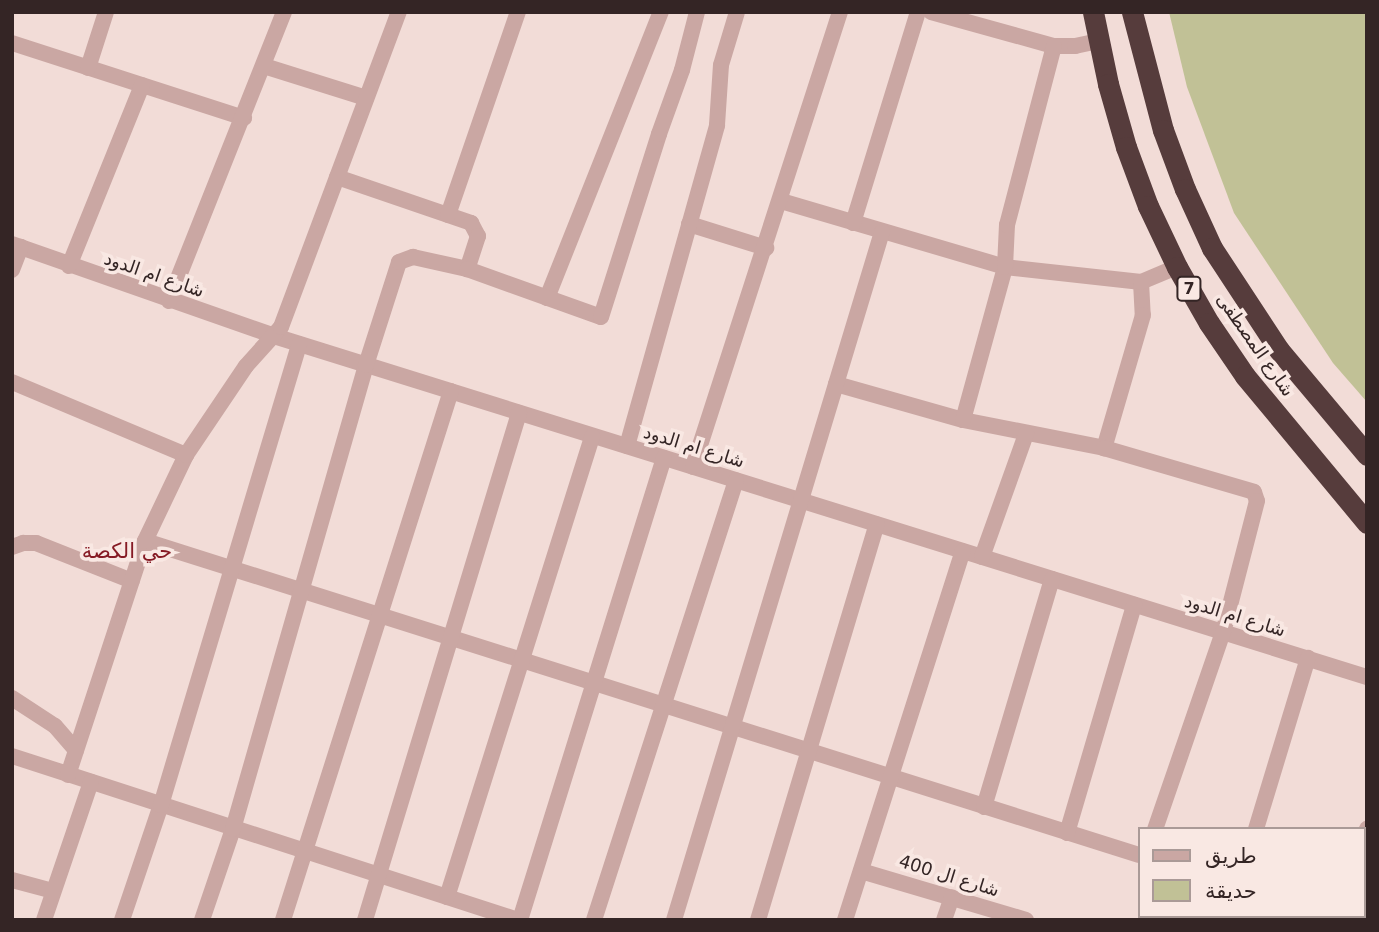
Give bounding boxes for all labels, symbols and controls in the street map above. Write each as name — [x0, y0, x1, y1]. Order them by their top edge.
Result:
street label: شارع ام الدود — [101, 248, 207, 302]
road number: 7 — [1175, 276, 1203, 302]
street label: شارع المصطفى — [1211, 289, 1299, 401]
street label: شارع ام الدود — [641, 421, 747, 473]
district label: حي الكصة — [82, 538, 172, 564]
street label: شارع ام الدود — [1182, 590, 1288, 642]
legend — [1138, 827, 1365, 918]
text: طريق — [1205, 844, 1257, 868]
street label: شارع ال 400 — [896, 850, 1002, 902]
text: حديقة — [1205, 879, 1257, 903]

